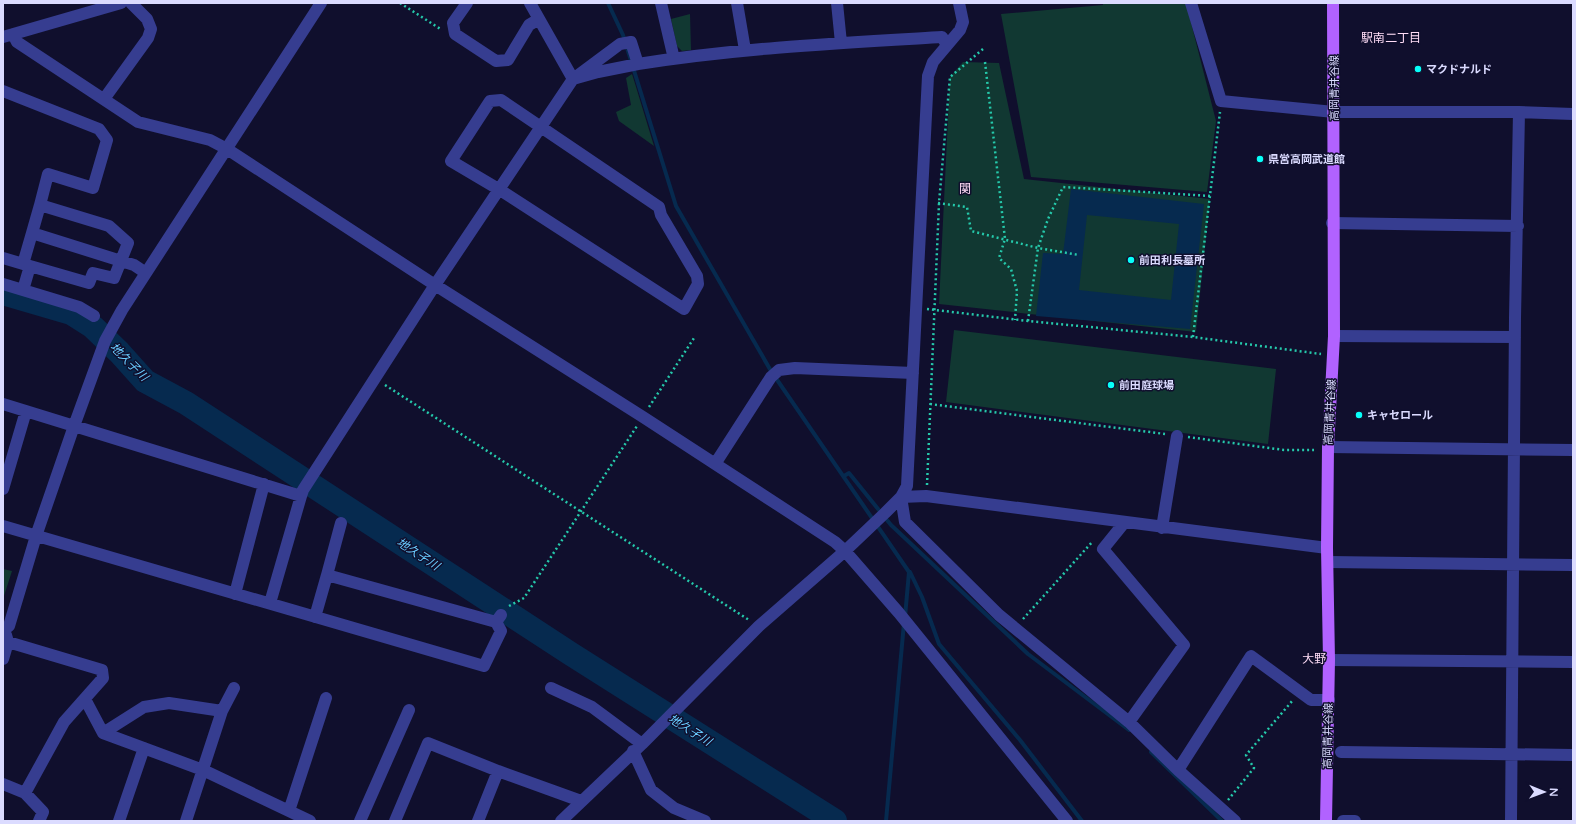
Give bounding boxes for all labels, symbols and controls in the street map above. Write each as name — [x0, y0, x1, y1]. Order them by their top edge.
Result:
district label: 駅南二丁目 — [1361, 31, 1421, 45]
street label: 高岡青井谷線 — [1328, 55, 1341, 121]
place label: マクドナルド — [1426, 63, 1492, 76]
marker: マクドナルド — [1413, 64, 1423, 74]
place label: 県営高岡武道館 — [1268, 153, 1345, 166]
marker: 県営高岡武道館 — [1255, 154, 1265, 164]
district label: 関 — [959, 182, 971, 196]
place label: 前田利長墓所 — [1139, 254, 1205, 267]
marker: 前田利長墓所 — [1126, 255, 1136, 265]
water label: 地久子川 — [107, 340, 152, 385]
place label: 前田庭球場 — [1119, 379, 1174, 392]
street label: 高岡青井谷線 — [1322, 379, 1338, 445]
marker: 前田庭球場 — [1106, 380, 1116, 390]
place label: キャセロール — [1367, 409, 1433, 422]
marker: キャセロール — [1354, 410, 1364, 420]
water label: 地久子川 — [394, 535, 444, 574]
district label: 大野 — [1302, 652, 1326, 666]
street label: 高岡青井谷線 — [1321, 703, 1335, 769]
water label: 地久子川 — [666, 711, 716, 750]
north arrow — [1524, 772, 1564, 812]
text: N — [1547, 788, 1560, 797]

